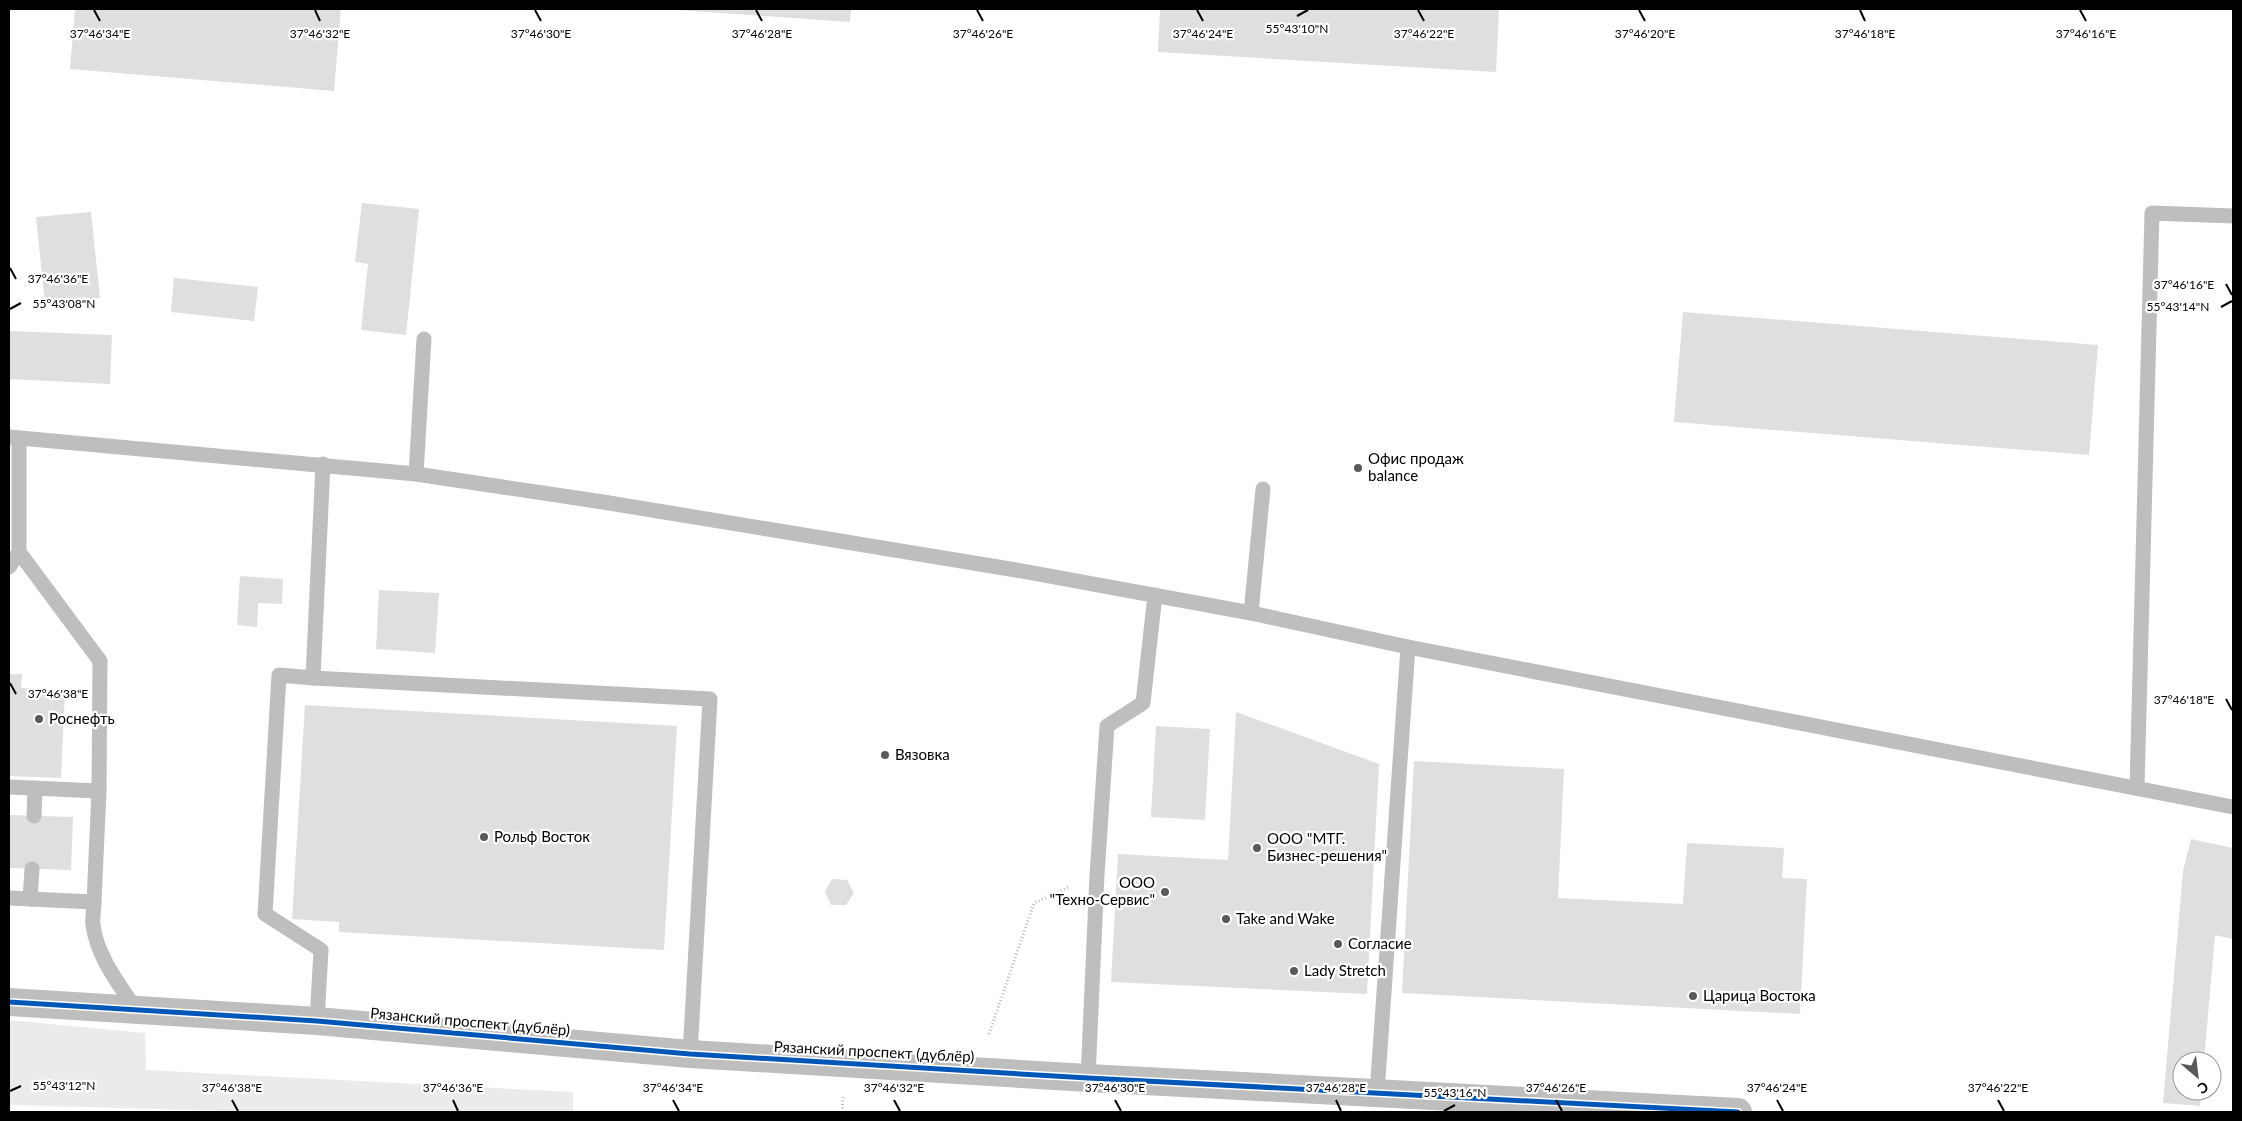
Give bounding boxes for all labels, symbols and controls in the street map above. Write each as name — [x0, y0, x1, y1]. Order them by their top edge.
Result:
text: 55°43'10"N — [1266, 21, 1328, 36]
text: 37°46'34"E — [70, 26, 130, 41]
text: 37°46'32"E — [290, 26, 350, 41]
text: 37°46'30"E — [511, 26, 571, 41]
text: 37°46'28"E — [732, 26, 792, 41]
text: 37°46'26"E — [953, 26, 1013, 41]
text: 37°46'24"E — [1173, 26, 1233, 41]
text: 37°46'22"E — [1394, 26, 1454, 41]
text: 37°46'20"E — [1615, 26, 1675, 41]
text: 37°46'18"E — [1835, 26, 1895, 41]
text: 37°46'16"E — [2056, 26, 2116, 41]
text: 37°46'36"E — [28, 271, 88, 286]
text: 37°46'16"E — [2154, 277, 2214, 292]
text: 55°43'08"N — [33, 296, 95, 311]
text: 55°43'14"N — [2147, 299, 2209, 314]
place label: Офис продаж balance — [1368, 449, 1464, 484]
marker: Офис продаж balance — [1352, 462, 1364, 474]
text: 37°46'38"E — [28, 686, 88, 701]
text: 37°46'18"E — [2154, 692, 2214, 707]
place label: Роснефть — [49, 709, 115, 727]
marker: Роснефть — [33, 713, 45, 725]
place label: Вязовка — [895, 745, 950, 763]
marker: Вязовка — [879, 749, 891, 761]
place label: Рольф Восток — [494, 827, 590, 845]
place label: ООО "МТГ. Бизнес-решения" — [1267, 829, 1387, 864]
marker: Рольф Восток — [478, 831, 490, 843]
marker: ООО "МТГ. Бизнес-решения" — [1251, 842, 1263, 854]
place label: ООО "Техно-Сервис" — [1050, 873, 1155, 908]
marker: ООО "Техно-Сервис" — [1159, 886, 1171, 898]
place label: Take and Wake — [1236, 909, 1335, 927]
marker: Take and Wake — [1220, 913, 1232, 925]
place label: Согласие — [1348, 934, 1412, 952]
marker: Согласие — [1332, 938, 1344, 950]
place label: Lady Stretch — [1304, 961, 1386, 979]
marker: Lady Stretch — [1288, 965, 1300, 977]
place label: Царица Востока — [1703, 986, 1816, 1004]
marker: Царица Востока — [1687, 990, 1699, 1002]
street label: Рязанский проспект (дублёр) — [369, 1003, 571, 1039]
street label: Рязанский проспект (дублёр) — [773, 1037, 975, 1065]
north arrow — [2172, 1051, 2222, 1101]
text: 55°43'12"N — [33, 1078, 95, 1093]
text: С — [2195, 1078, 2211, 1098]
text: 37°46'38"E — [202, 1080, 262, 1095]
text: 37°46'36"E — [423, 1080, 483, 1095]
text: 37°46'34"E — [643, 1080, 703, 1095]
text: 37°46'32"E — [864, 1080, 924, 1095]
text: 37°46'30"E — [1085, 1080, 1145, 1095]
text: 37°46'28"E — [1306, 1080, 1366, 1095]
text: 37°46'26"E — [1526, 1080, 1586, 1095]
text: 37°46'24"E — [1747, 1080, 1807, 1095]
text: 37°46'22"E — [1968, 1080, 2028, 1095]
text: 55°43'16"N — [1424, 1085, 1486, 1100]

